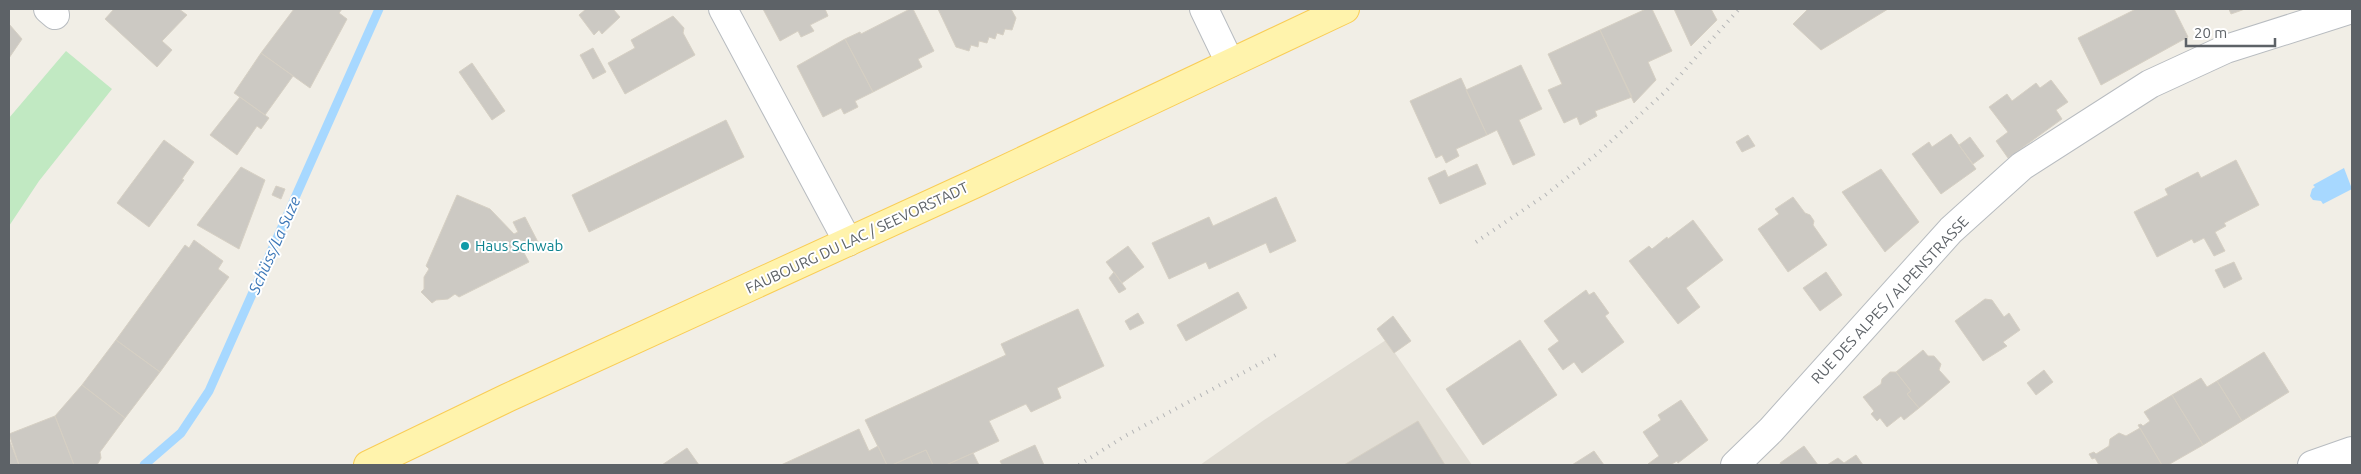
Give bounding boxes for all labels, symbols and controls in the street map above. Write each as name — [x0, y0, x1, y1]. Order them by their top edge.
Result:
scale bar — [2186, 15, 2275, 47]
text: 20 m — [2194, 24, 2227, 41]
street label: FAUBOURG DU LAC / SEEVORSTADT — [743, 178, 971, 297]
water label: Schüss/La Suze — [244, 194, 303, 297]
street label: RUE DES ALPES / ALPENSTRASSE — [1808, 213, 1972, 387]
place label: Haus Schwab — [475, 237, 563, 254]
marker: Haus Schwab — [459, 240, 471, 252]

